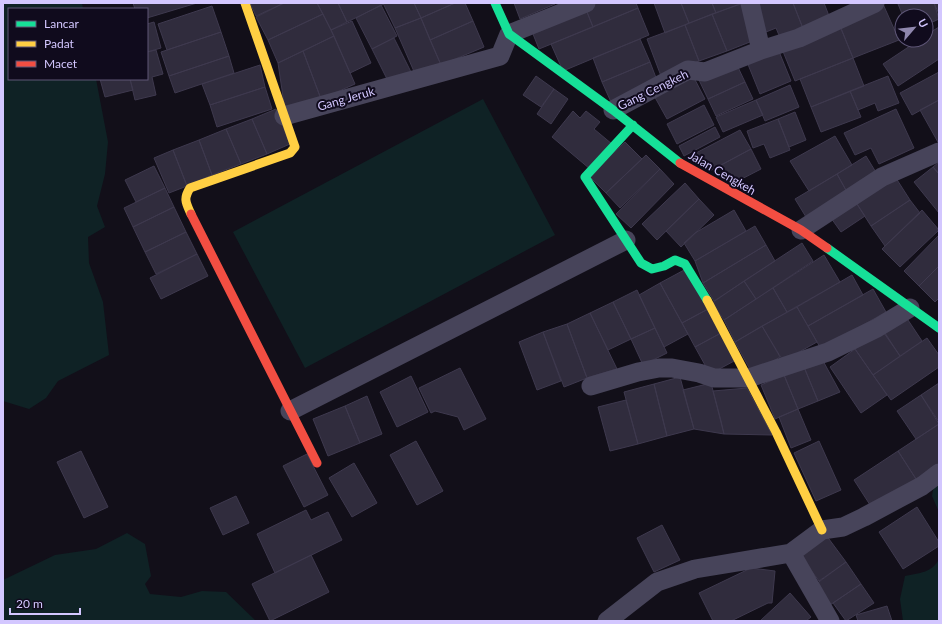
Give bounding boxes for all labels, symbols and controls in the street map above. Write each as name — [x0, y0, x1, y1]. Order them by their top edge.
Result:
legend — [8, 8, 148, 80]
north arrow — [894, 8, 934, 48]
text: Lancar — [44, 16, 80, 31]
text: U — [916, 16, 931, 30]
text: Padat — [44, 36, 75, 51]
text: Macet — [44, 56, 78, 71]
street label: Gang Cengkeh — [615, 66, 691, 113]
street label: Gang Jeruk — [316, 83, 377, 114]
street label: Jalan Cengkeh — [686, 147, 759, 198]
scale bar — [10, 590, 80, 616]
text: 20 m — [16, 596, 43, 611]

